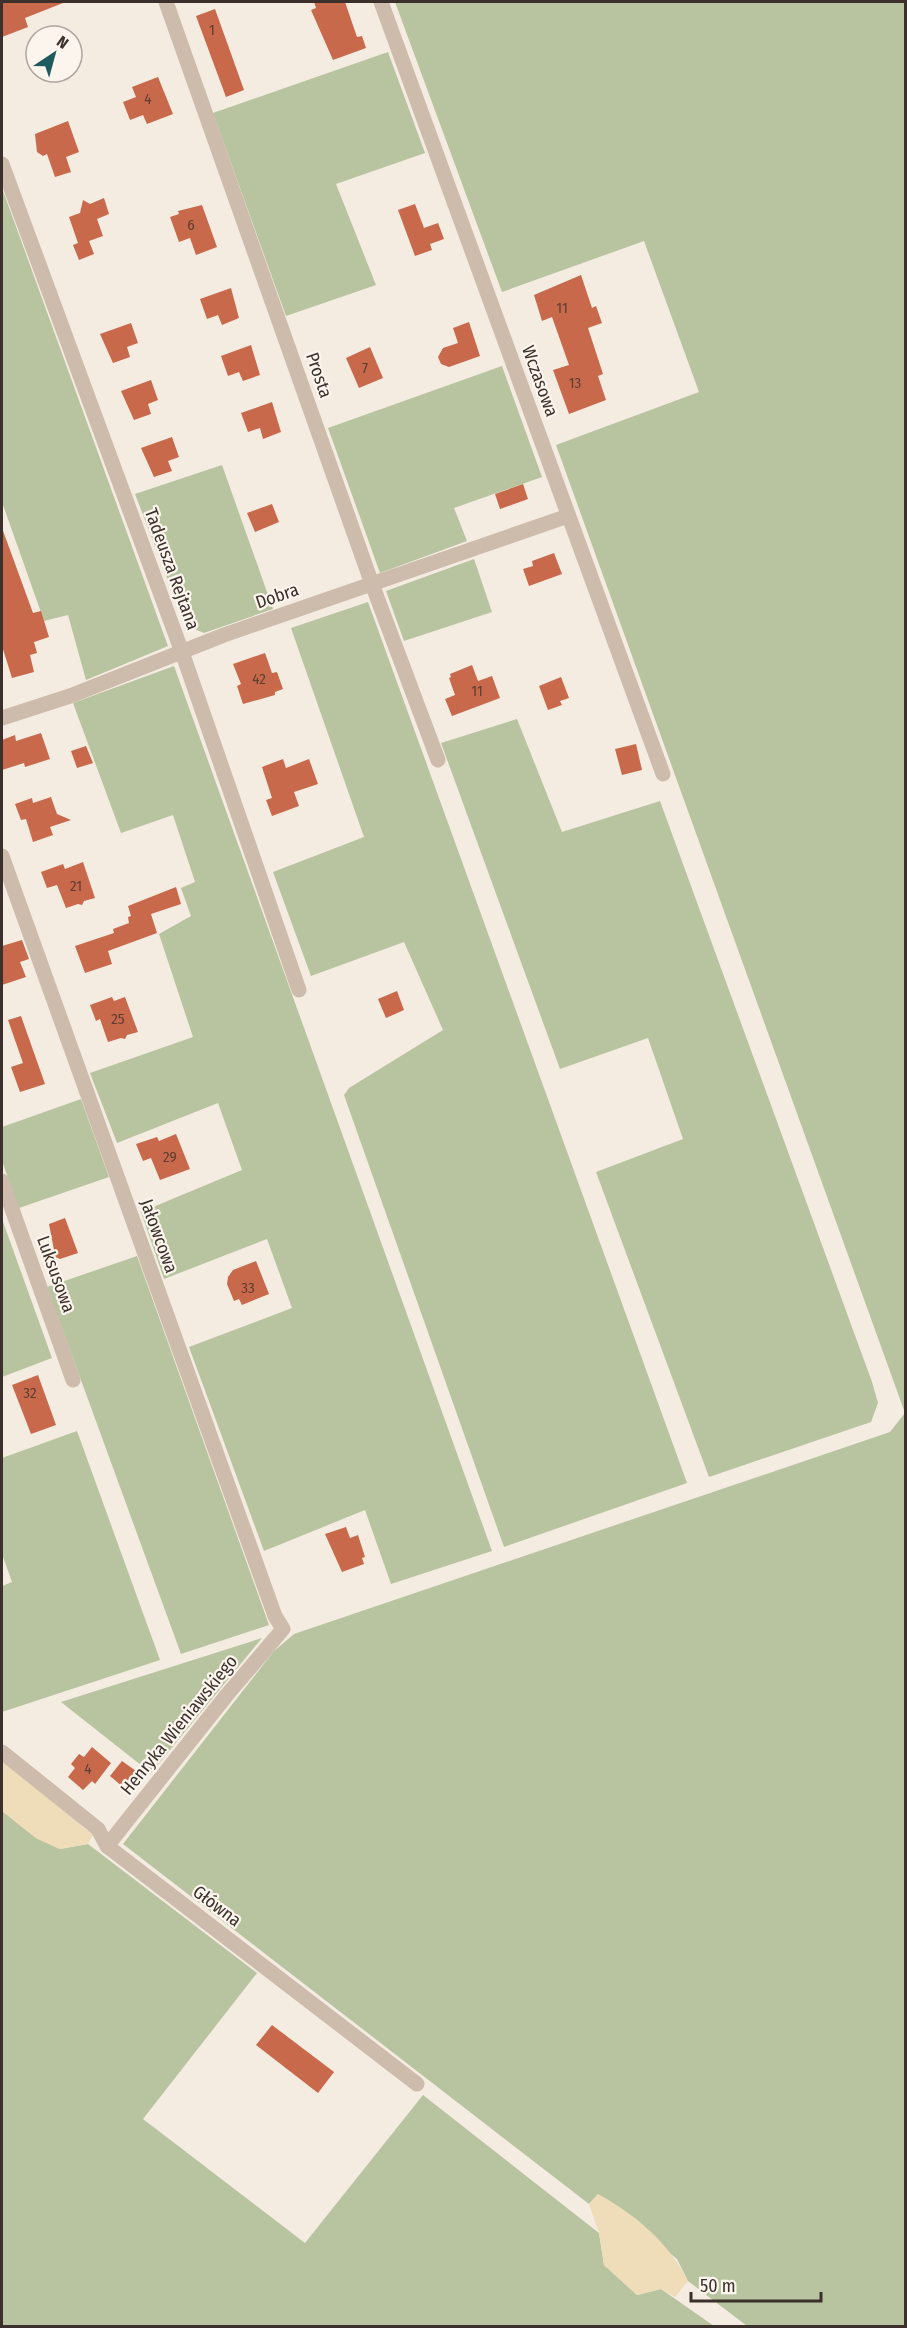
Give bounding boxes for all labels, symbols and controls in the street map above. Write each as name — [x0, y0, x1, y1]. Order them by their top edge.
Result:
house number: 1 — [209, 21, 215, 39]
north arrow — [24, 24, 84, 84]
text: N — [53, 32, 72, 53]
house number: 4 — [144, 90, 152, 108]
house number: 6 — [187, 216, 195, 234]
house number: 11 — [556, 299, 568, 317]
street label: Wczasowa — [517, 342, 563, 420]
street label: Prosta — [301, 349, 337, 401]
house number: 7 — [362, 359, 368, 377]
house number: 13 — [569, 374, 582, 392]
street label: Tadeusza Rejtana — [140, 505, 204, 633]
street label: Dobra — [253, 578, 302, 614]
house number: 42 — [252, 670, 266, 688]
house number: 11 — [471, 682, 483, 700]
house number: 21 — [70, 877, 82, 895]
house number: 25 — [111, 1010, 125, 1028]
house number: 29 — [163, 1148, 177, 1166]
street label: Jałowcowa — [135, 1196, 183, 1276]
street label: Luksusowa — [32, 1233, 80, 1316]
house number: 33 — [241, 1279, 255, 1297]
house number: 32 — [23, 1384, 37, 1402]
street label: Henryka Wieniawskiego — [116, 1651, 242, 1799]
house number: 4 — [84, 1760, 92, 1778]
street label: Główna — [188, 1881, 246, 1931]
scale bar — [691, 2265, 822, 2303]
text: 50 m — [700, 2275, 736, 2297]

